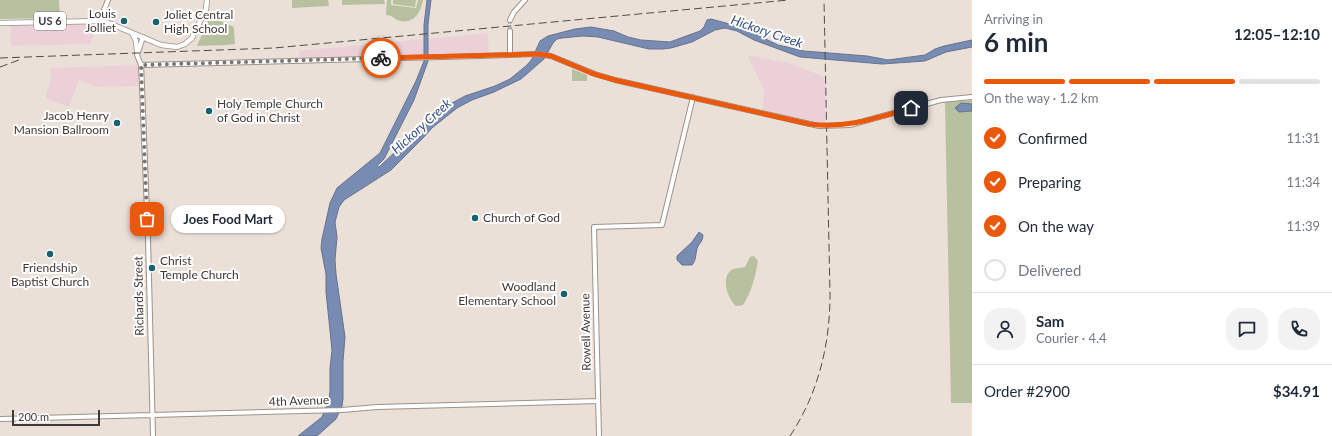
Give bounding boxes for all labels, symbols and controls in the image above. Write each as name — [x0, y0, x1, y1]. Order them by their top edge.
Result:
place label: Louis Jolliet — [85, 6, 117, 35]
place label: Joliet Central High School — [164, 7, 233, 36]
water label: Hickory Creek — [729, 11, 806, 51]
text: Arriving in — [984, 11, 1043, 27]
road number: US 6 — [34, 12, 66, 30]
marker: Louis Jolliet — [119, 16, 129, 26]
marker: Joliet Central High School — [151, 17, 161, 27]
text: 12:05–12:10 — [1234, 25, 1320, 43]
text: 6 min — [984, 26, 1048, 58]
courier — [361, 38, 401, 78]
icon: bike — [370, 47, 392, 69]
text: On the way · 1.2 km — [984, 90, 1098, 106]
pin — [894, 91, 928, 125]
water label: Hickory Creek — [388, 94, 455, 157]
place label: Holy Temple Church of God in Christ — [217, 96, 323, 125]
icon: home — [900, 97, 922, 119]
marker: Holy Temple Church of God in Christ — [204, 106, 214, 116]
place label: Jacob Henry Mansion Ballroom — [14, 108, 110, 137]
marker: Jacob Henry Mansion Ballroom — [112, 118, 122, 128]
icon: check — [984, 127, 1006, 149]
text: Confirmed — [1018, 129, 1087, 147]
text: 11:31 — [1287, 130, 1320, 146]
icon: check — [984, 171, 1006, 193]
text: Preparing — [1018, 173, 1081, 191]
text: 11:34 — [1287, 174, 1320, 190]
pin — [130, 202, 164, 236]
callout: Joes Food Mart — [171, 205, 285, 233]
icon: bag — [136, 208, 158, 230]
place label: Church of God — [483, 210, 560, 225]
text: Joes Food Mart — [183, 211, 273, 227]
marker: Church of God — [470, 213, 480, 223]
icon: check — [984, 215, 1006, 237]
text: On the way — [1018, 217, 1094, 235]
text: 11:39 — [1287, 218, 1320, 234]
marker: Friendship Baptist Church — [45, 249, 55, 259]
place label: Christ Temple Church — [160, 253, 239, 282]
street label: Richards Street — [130, 255, 147, 336]
place label: Friendship Baptist Church — [11, 260, 89, 289]
text: Delivered — [1018, 261, 1081, 279]
marker: Christ Temple Church — [147, 263, 157, 273]
place label: Woodland Elementary School — [458, 279, 556, 308]
marker: Woodland Elementary School — [559, 289, 569, 299]
street label: Rowell Avenue — [577, 293, 594, 371]
button: person — [984, 308, 1026, 350]
button: chat — [1226, 308, 1268, 350]
button: phone — [1278, 308, 1320, 350]
text: Sam — [1036, 312, 1064, 330]
text: Courier · 4.4 — [1036, 330, 1107, 346]
text: Order #2900 — [984, 382, 1070, 400]
text: $34.91 — [1273, 382, 1320, 400]
street label: 4th Avenue — [269, 392, 329, 409]
scale bar — [12, 408, 100, 427]
text: 200 m — [18, 410, 49, 423]

